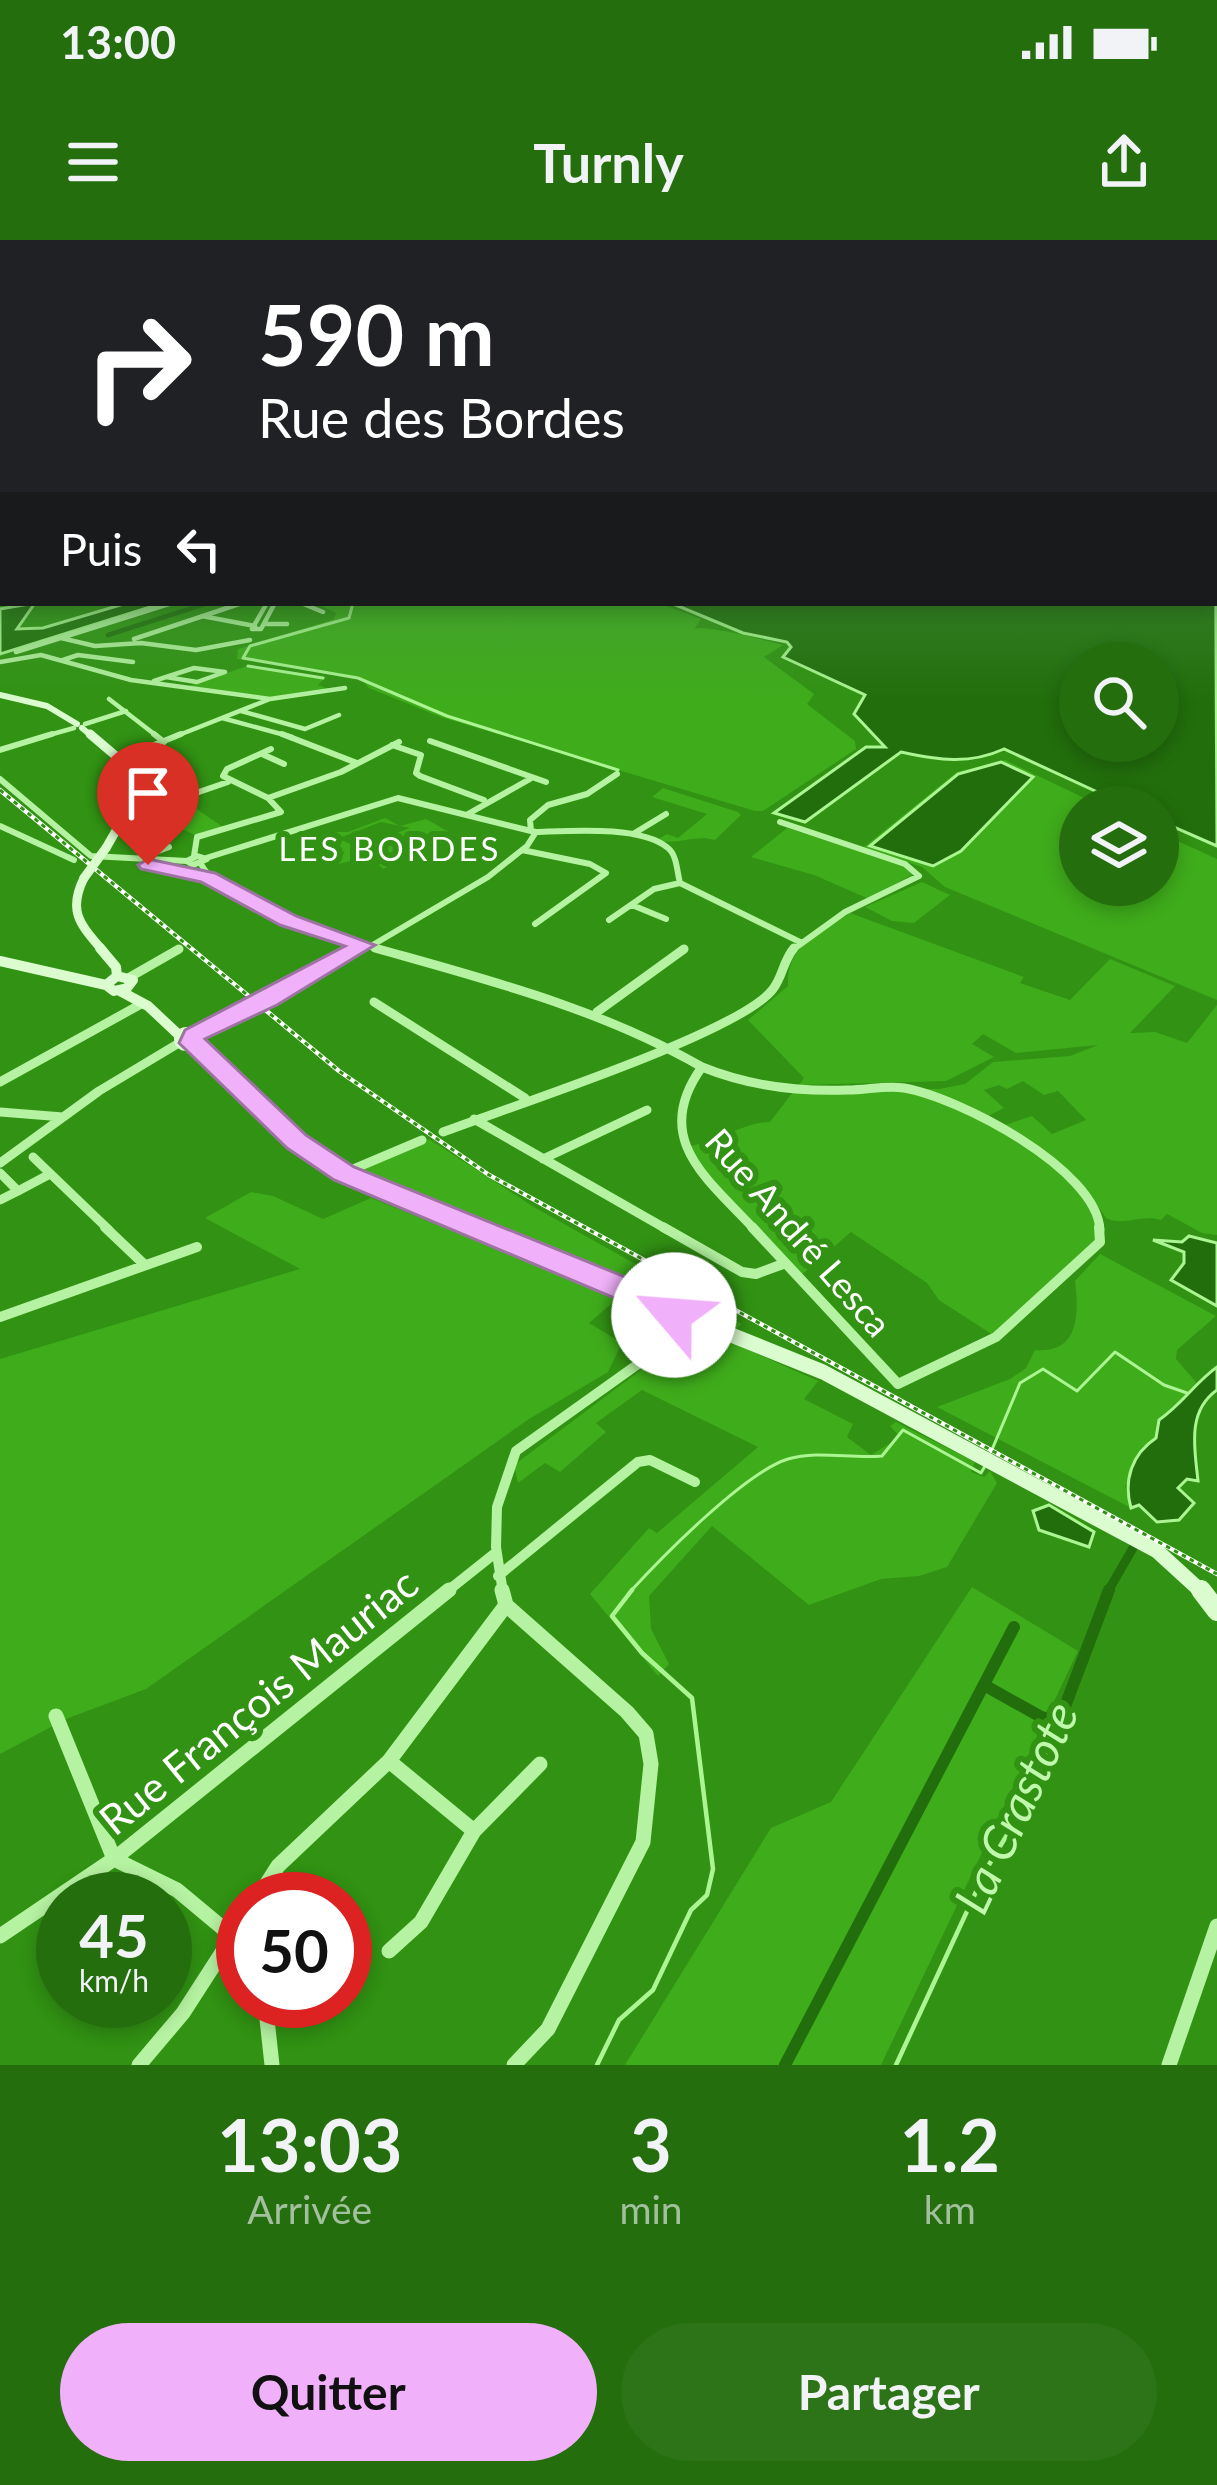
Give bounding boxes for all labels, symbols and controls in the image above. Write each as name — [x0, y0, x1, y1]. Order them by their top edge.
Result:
text: 13:00 — [60, 15, 176, 69]
icon: menu — [60, 129, 126, 195]
icon: share — [1091, 129, 1157, 195]
text: Turnly — [533, 130, 684, 195]
text: 590 m — [258, 283, 495, 384]
icon: right — [60, 288, 216, 444]
text: Rue des Bordes — [258, 385, 625, 450]
icon: left — [166, 516, 232, 582]
text: Puis — [60, 522, 142, 576]
map controls — [1059, 642, 1179, 906]
button: search — [1059, 642, 1179, 762]
pin — [97, 742, 199, 865]
icon: arrive — [115, 760, 181, 826]
button: layers — [1059, 786, 1179, 906]
district label: LES BORDES — [279, 828, 501, 868]
street label: Rue André Lesca — [697, 1119, 901, 1345]
position arrow — [611, 1252, 737, 1378]
street label: Rue François Mauriac — [89, 1557, 427, 1845]
water label: La Crastote — [941, 1692, 1089, 1922]
speed limit sign: 50 — [216, 1872, 372, 2028]
text: 45 — [79, 1899, 149, 1971]
text: km/h — [79, 1962, 149, 1998]
text: 13:03 — [217, 2101, 402, 2187]
text: 3 — [630, 2101, 672, 2187]
text: 1.2 — [899, 2101, 1000, 2187]
text: Arrivée — [247, 2186, 372, 2232]
text: min — [619, 2186, 683, 2232]
text: km — [924, 2186, 976, 2232]
button: Quitter — [60, 2323, 597, 2461]
button: Partager — [621, 2323, 1157, 2461]

